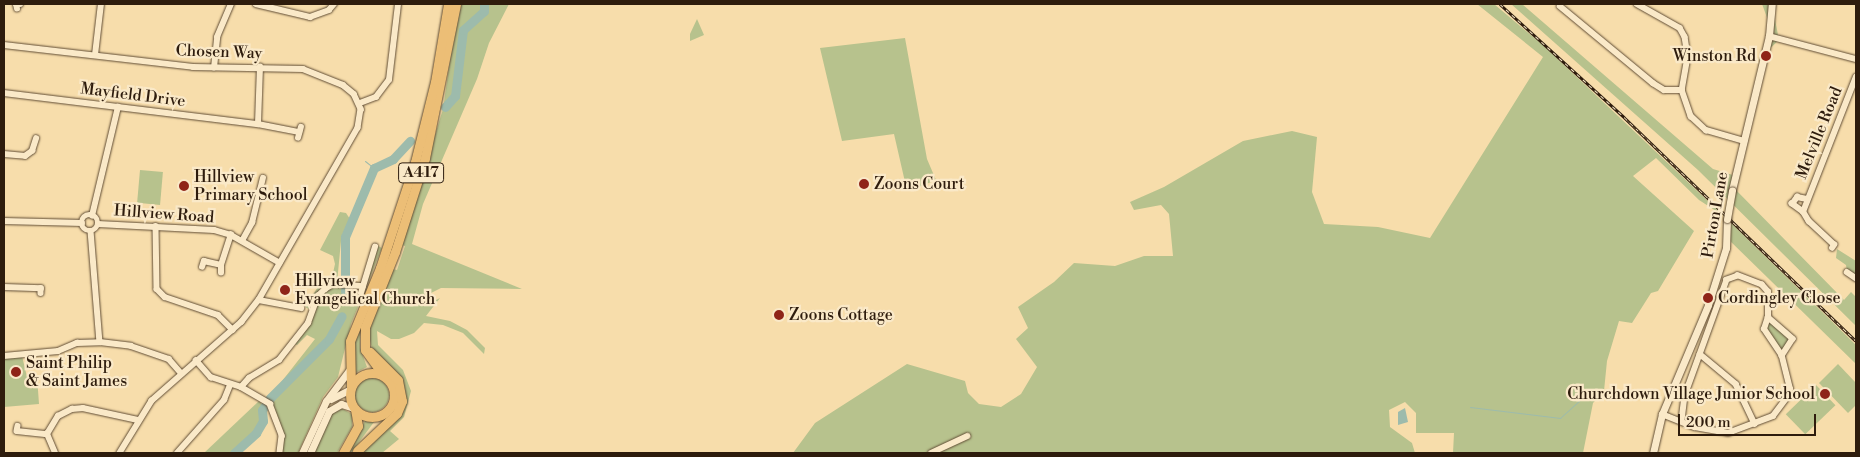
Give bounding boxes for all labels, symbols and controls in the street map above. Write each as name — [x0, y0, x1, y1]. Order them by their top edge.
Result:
street label: Chosen Way — [175, 41, 263, 63]
place label: Winston Rd — [1673, 46, 1756, 66]
marker: Winston Rd — [1760, 50, 1772, 62]
street label: Mayfield Drive — [79, 79, 187, 111]
street label: Melville Road — [1792, 84, 1846, 182]
road number: A417 — [397, 160, 445, 186]
place label: Hillview Primary School — [194, 167, 308, 205]
street label: Pirton Lane — [1698, 170, 1732, 260]
place label: Zoons Court — [874, 174, 964, 194]
marker: Zoons Court — [858, 178, 870, 190]
marker: Hillview Primary School — [178, 180, 190, 192]
street label: Hillview Road — [113, 201, 215, 227]
place label: Hillview Evangelical Church — [295, 271, 435, 309]
marker: Hillview Evangelical Church — [279, 284, 291, 296]
place label: Cordingley Close — [1718, 288, 1841, 308]
marker: Cordingley Close — [1702, 292, 1714, 304]
place label: Zoons Cottage — [789, 305, 893, 325]
marker: Zoons Cottage — [773, 309, 785, 321]
place label: Saint Philip & Saint James — [26, 353, 127, 391]
marker: Saint Philip & Saint James — [10, 366, 22, 378]
place label: Churchdown Village Junior School — [1567, 384, 1815, 404]
marker: Churchdown Village Junior School — [1819, 388, 1831, 400]
scale bar — [1680, 404, 1818, 436]
text: 200 m — [1686, 413, 1731, 432]

